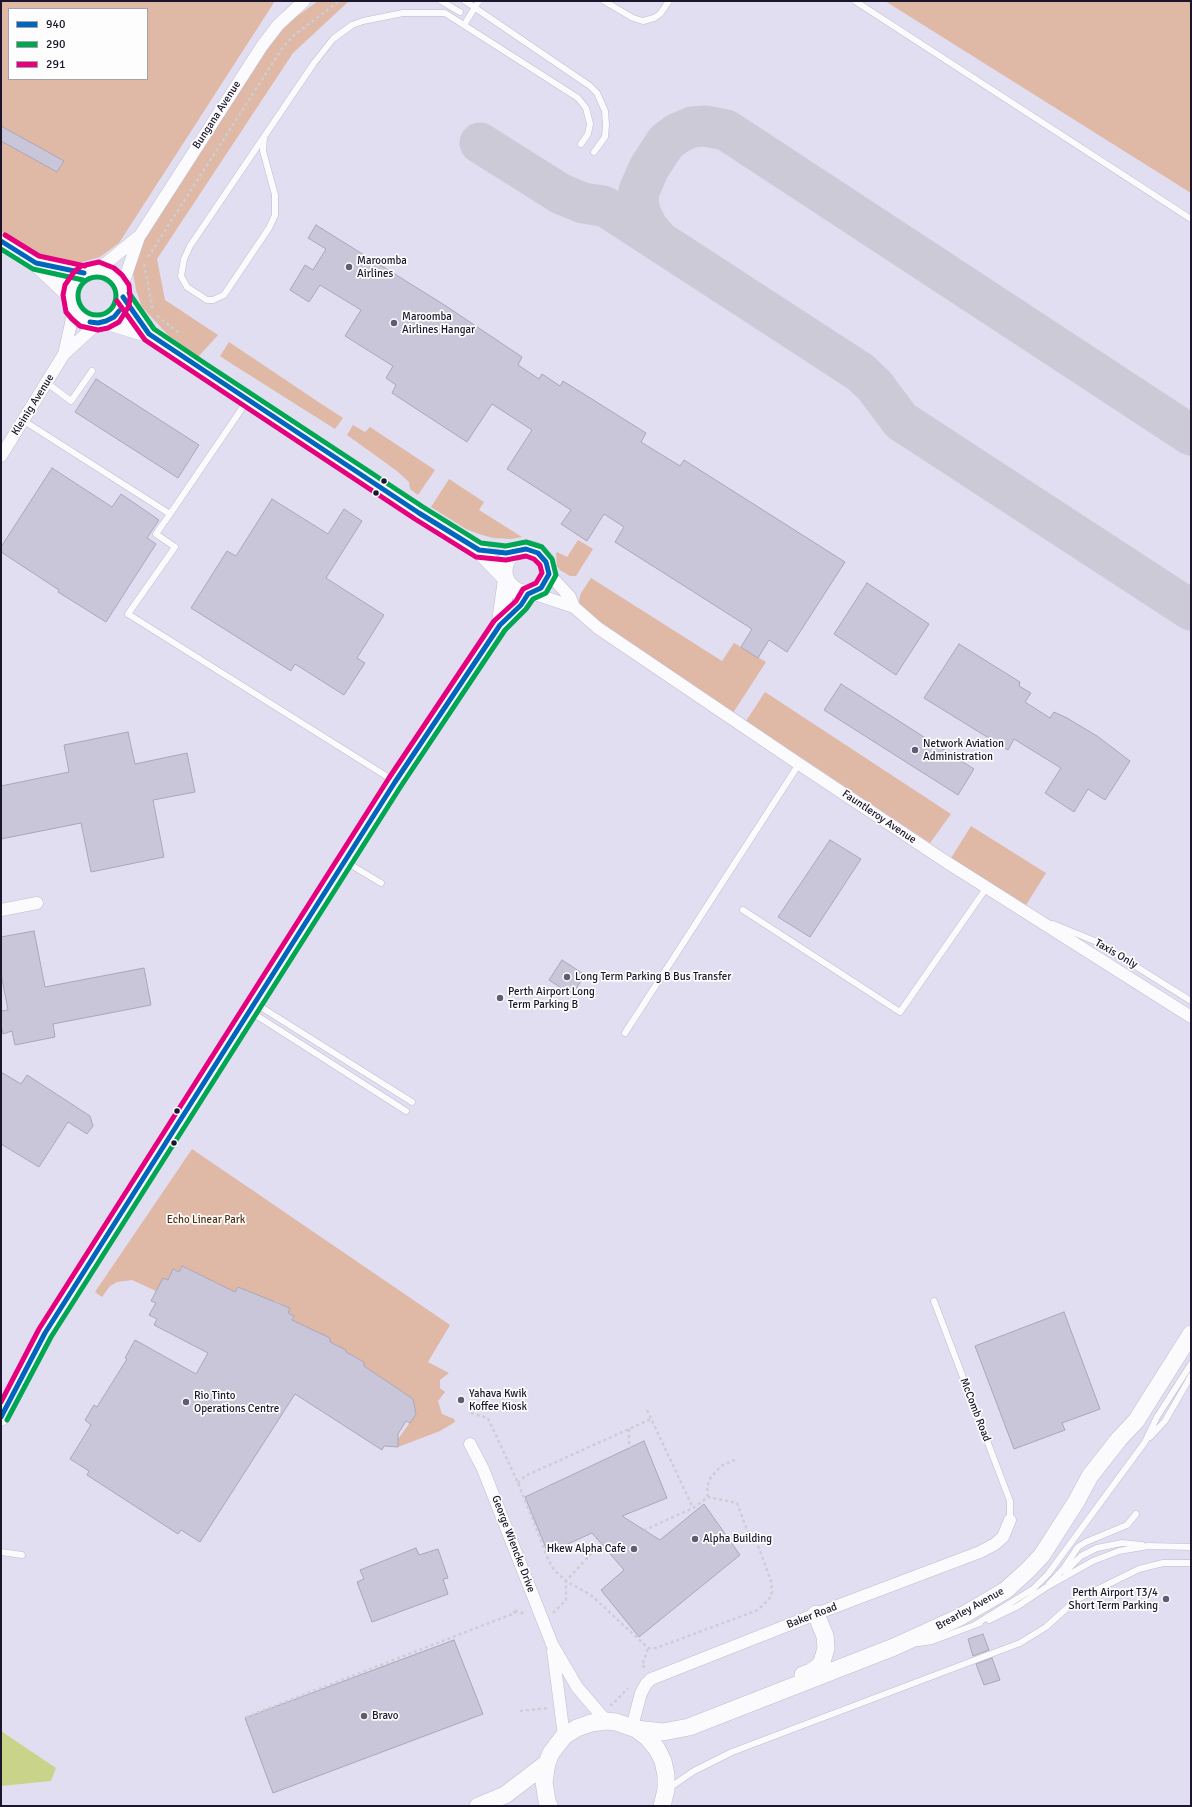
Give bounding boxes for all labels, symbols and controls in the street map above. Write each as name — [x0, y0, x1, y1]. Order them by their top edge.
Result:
legend — [8, 8, 148, 80]
text: 940 — [46, 17, 65, 32]
text: 290 — [46, 37, 65, 52]
text: 291 — [46, 57, 65, 72]
street label: Bungana Avenue — [190, 79, 244, 151]
place label: Maroomba Airlines — [357, 254, 407, 280]
marker: Maroomba Airlines — [344, 262, 354, 272]
place label: Maroomba Airlines Hangar — [402, 310, 475, 336]
marker: Maroomba Airlines Hangar — [389, 318, 399, 328]
street label: Kleinig Avenue — [9, 372, 57, 438]
unlabelled marker — [379, 476, 389, 486]
unlabelled marker — [371, 488, 381, 498]
place label: Network Aviation Administration — [923, 737, 1004, 763]
marker: Network Aviation Administration — [910, 745, 920, 755]
street label: Fauntleroy Avenue — [839, 787, 919, 847]
street label: Taxis Only — [1092, 937, 1140, 971]
place label: Long Term Parking B Bus Transfer — [575, 970, 731, 984]
marker: Long Term Parking B Bus Transfer — [562, 972, 572, 982]
place label: Perth Airport Long Term Parking B — [508, 985, 595, 1011]
marker: Perth Airport Long Term Parking B — [495, 993, 505, 1003]
unlabelled marker — [172, 1106, 182, 1116]
unlabelled marker — [169, 1138, 179, 1148]
park label: Echo Linear Park — [167, 1213, 245, 1227]
street label: McComb Road — [957, 1376, 993, 1444]
place label: Yahava Kwik Koffee Kiosk — [469, 1387, 527, 1413]
place label: Rio Tinto Operations Centre — [194, 1389, 279, 1415]
marker: Yahava Kwik Koffee Kiosk — [456, 1395, 466, 1405]
marker: Rio Tinto Operations Centre — [181, 1397, 191, 1407]
street label: George Wiencke Drive — [488, 1494, 538, 1594]
place label: Alpha Building — [703, 1532, 772, 1546]
marker: Alpha Building — [690, 1534, 700, 1544]
place label: Hkew Alpha Cafe — [547, 1542, 626, 1556]
marker: Hkew Alpha Cafe — [629, 1544, 639, 1554]
street label: Brearley Avenue — [934, 1585, 1006, 1633]
place label: Perth Airport T3/4 Short Term Parking — [1069, 1586, 1158, 1612]
marker: Perth Airport T3/4 Short Term Parking — [1161, 1594, 1171, 1604]
street label: Baker Road — [785, 1600, 839, 1632]
place label: Bravo — [372, 1709, 398, 1723]
marker: Bravo — [359, 1711, 369, 1721]

